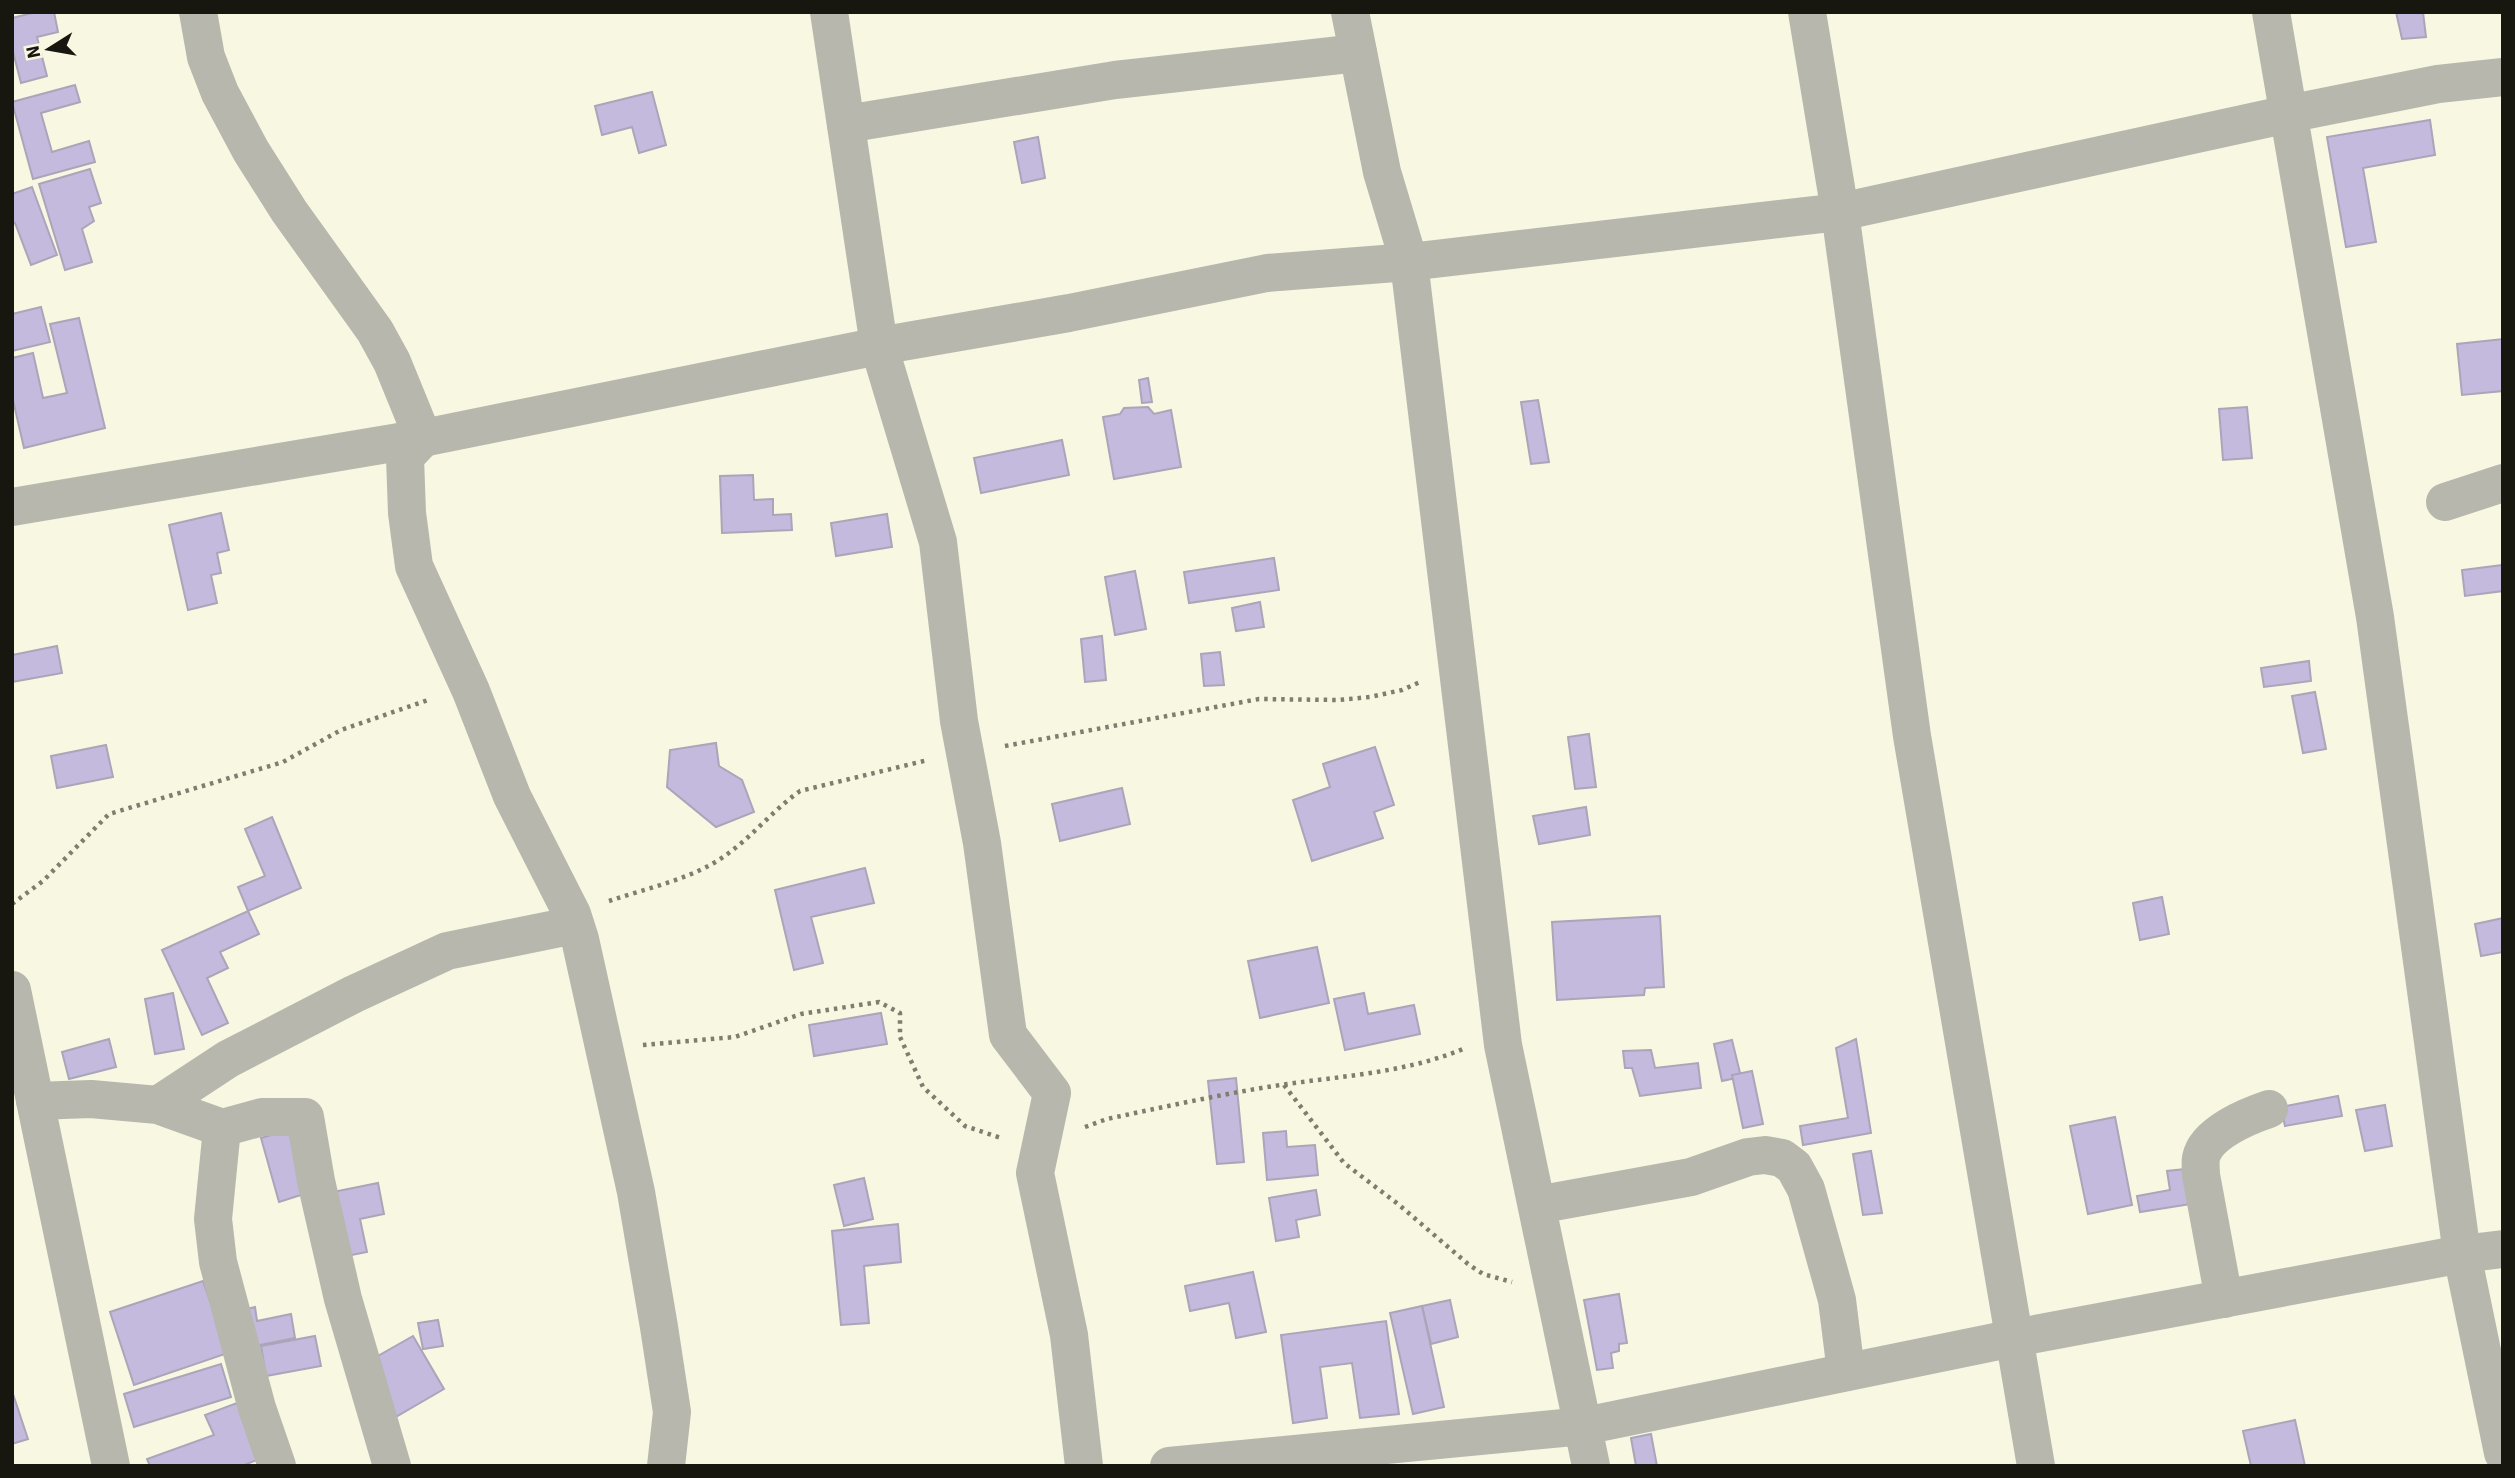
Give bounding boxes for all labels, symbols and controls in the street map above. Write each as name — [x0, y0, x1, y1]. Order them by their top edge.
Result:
north arrow — [14, 14, 84, 84]
text: N — [19, 43, 48, 61]

